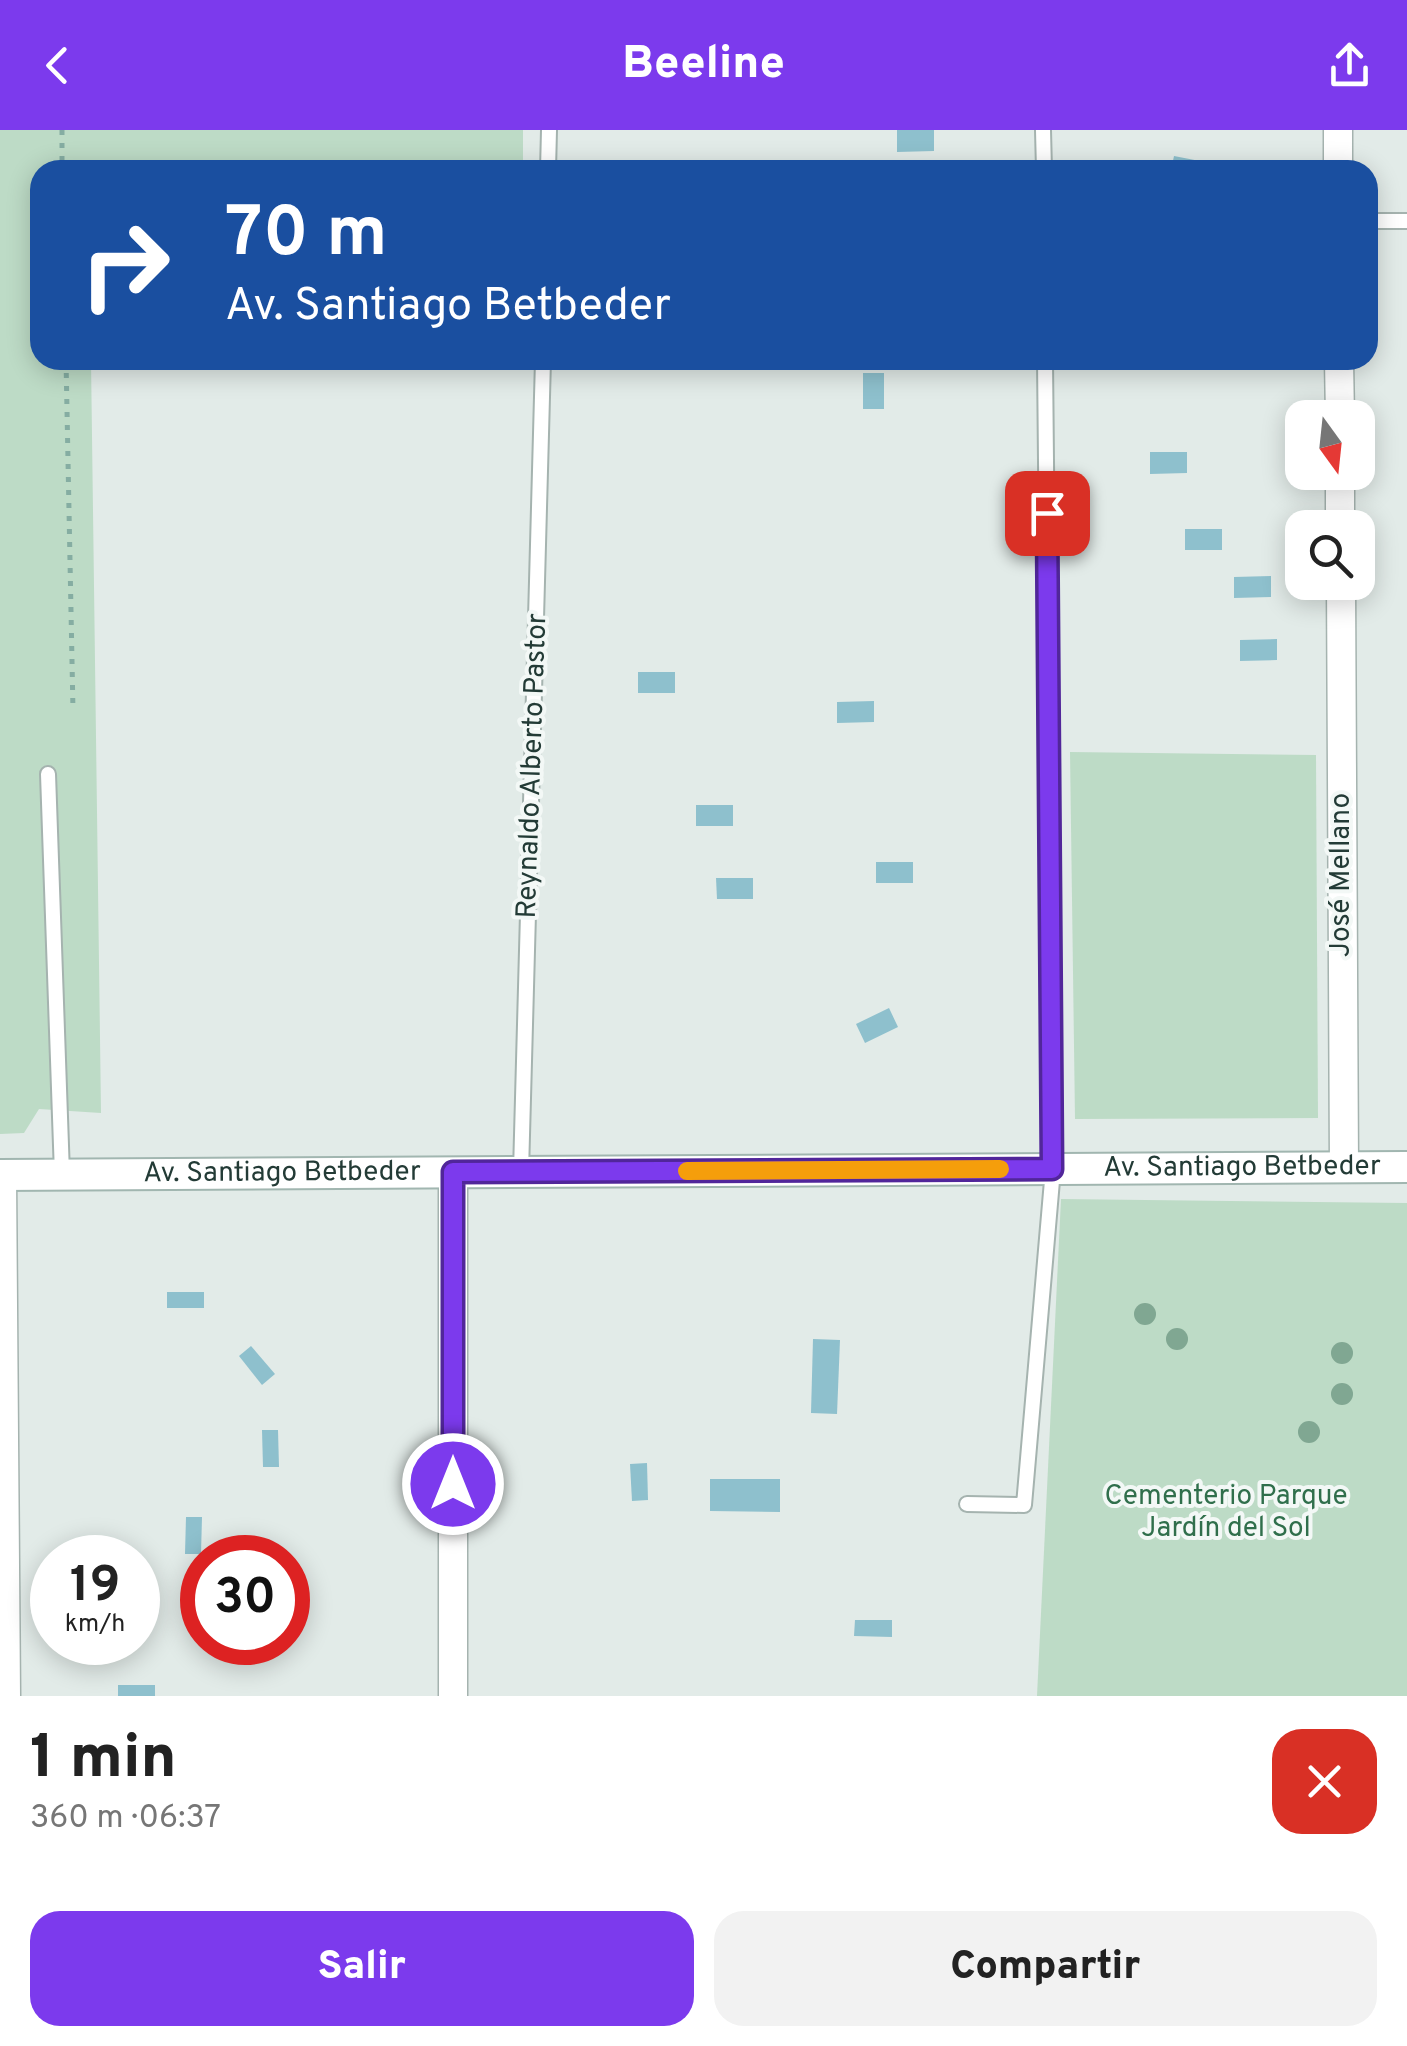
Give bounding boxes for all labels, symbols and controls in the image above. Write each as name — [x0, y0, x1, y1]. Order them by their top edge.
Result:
text: Beeline — [622, 37, 785, 94]
icon: back — [30, 38, 85, 93]
icon: share — [1322, 38, 1377, 93]
text: 70 m — [225, 192, 388, 281]
icon: right — [60, 200, 190, 330]
text: Av. Santiago Betbeder — [225, 279, 671, 336]
north arrow — [1285, 400, 1375, 490]
map controls — [1285, 400, 1375, 600]
pin — [1005, 471, 1090, 556]
icon: arrive — [1020, 486, 1075, 541]
button: search — [1285, 510, 1375, 600]
street label: Reynaldo Alberto Pastor — [510, 613, 556, 919]
street label: José Mellano — [1324, 793, 1360, 957]
street label: Av. Santiago Betbeder — [1103, 1149, 1381, 1187]
street label: Av. Santiago Betbeder — [143, 1155, 421, 1192]
position arrow — [401, 1432, 505, 1536]
park label: Cementerio Parque Jardín del Sol — [1105, 1479, 1347, 1547]
speed limit sign: 30 — [180, 1535, 310, 1665]
text: 19 — [70, 1556, 120, 1619]
text: km/h — [65, 1609, 125, 1641]
text: 1 min — [30, 1723, 177, 1799]
button: close — [1272, 1729, 1377, 1834]
text: 360 m · 06:37 — [30, 1799, 221, 1839]
button: Salir — [30, 1911, 694, 2026]
button: Compartir — [714, 1911, 1377, 2026]

